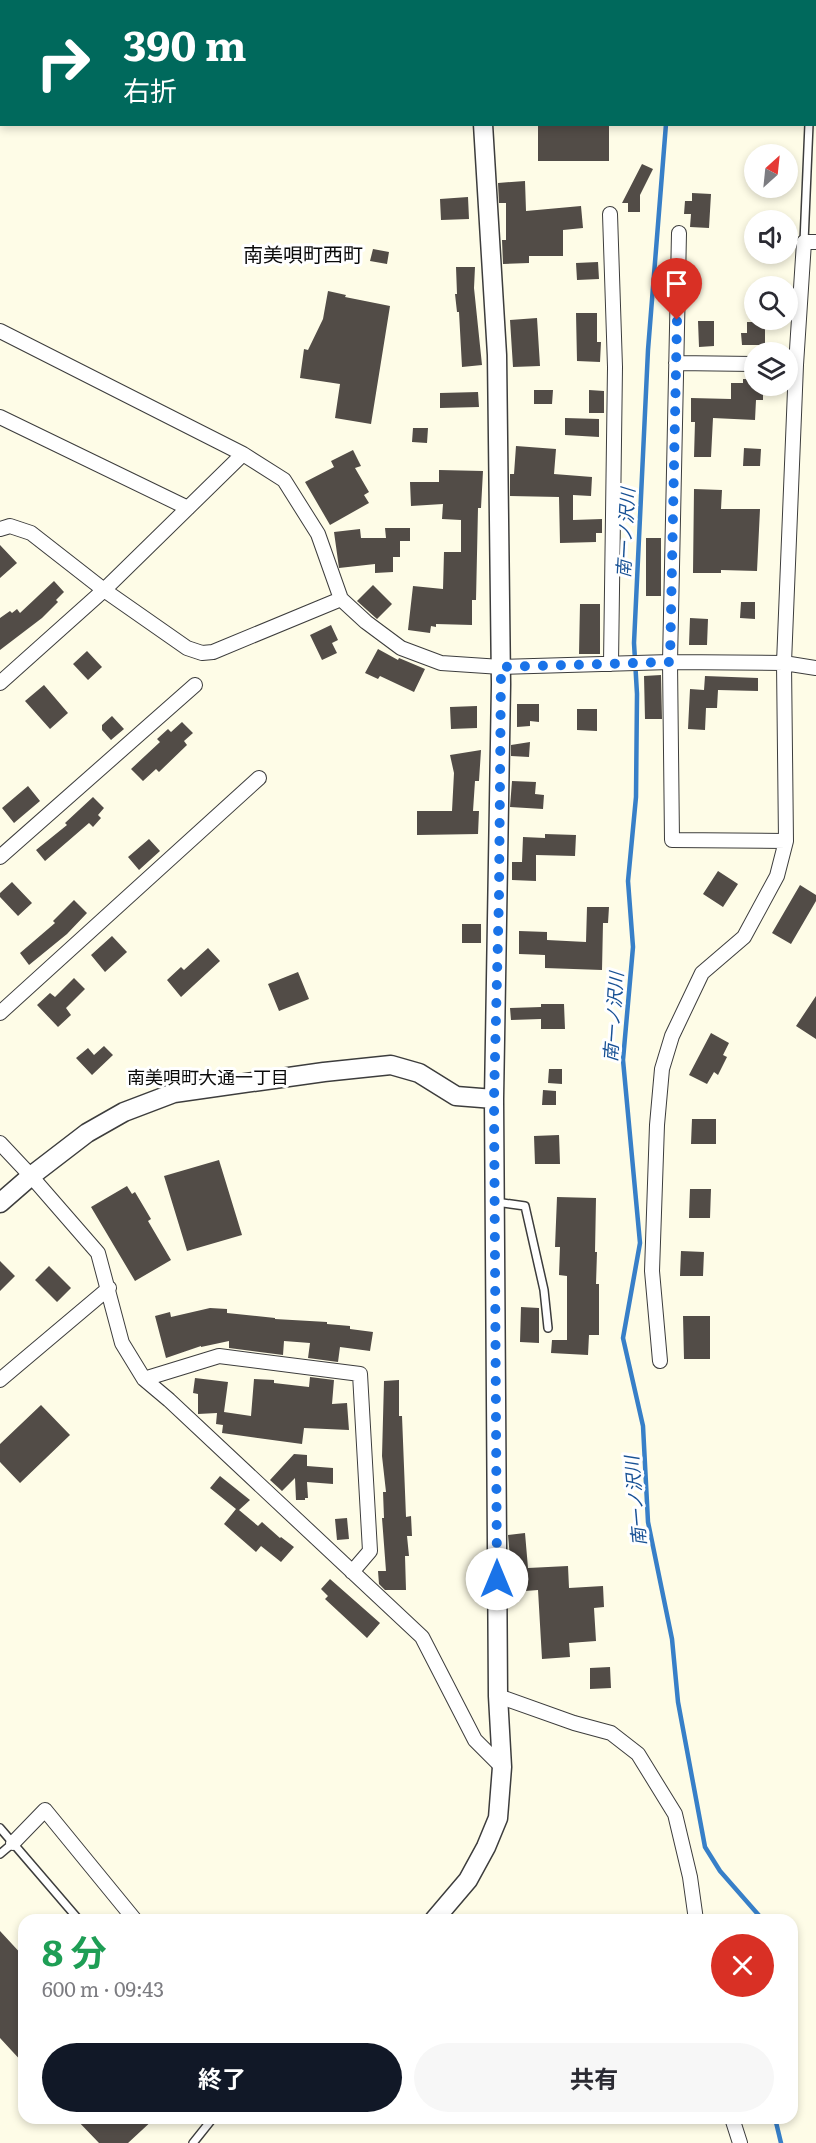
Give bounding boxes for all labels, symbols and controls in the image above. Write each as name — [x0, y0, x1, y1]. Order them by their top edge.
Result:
text: 390 m — [123, 12, 247, 74]
icon: right — [24, 24, 102, 102]
text: 右折 — [123, 69, 177, 109]
north arrow — [744, 144, 798, 198]
map controls — [744, 144, 798, 396]
button: sound — [744, 210, 798, 264]
district label: 南美唄町西町 — [243, 238, 363, 268]
pin — [651, 258, 702, 320]
icon: arrive — [660, 267, 693, 300]
button: search — [744, 276, 798, 330]
button: layers — [744, 342, 798, 396]
water label: 南一ノ沢川 — [609, 485, 640, 579]
water label: 南一ノ沢川 — [596, 969, 629, 1063]
district label: 南美唄町大通一丁目 — [127, 1063, 289, 1090]
water label: 南一ノ沢川 — [617, 1453, 652, 1547]
position arrow — [465, 1547, 529, 1611]
text: 8 分 — [42, 1924, 106, 1977]
button: close — [711, 1934, 774, 1997]
text: 600 m · 09:43 — [42, 1973, 164, 2003]
button: 終了 — [42, 2043, 402, 2112]
button: 共有 — [414, 2043, 774, 2112]

